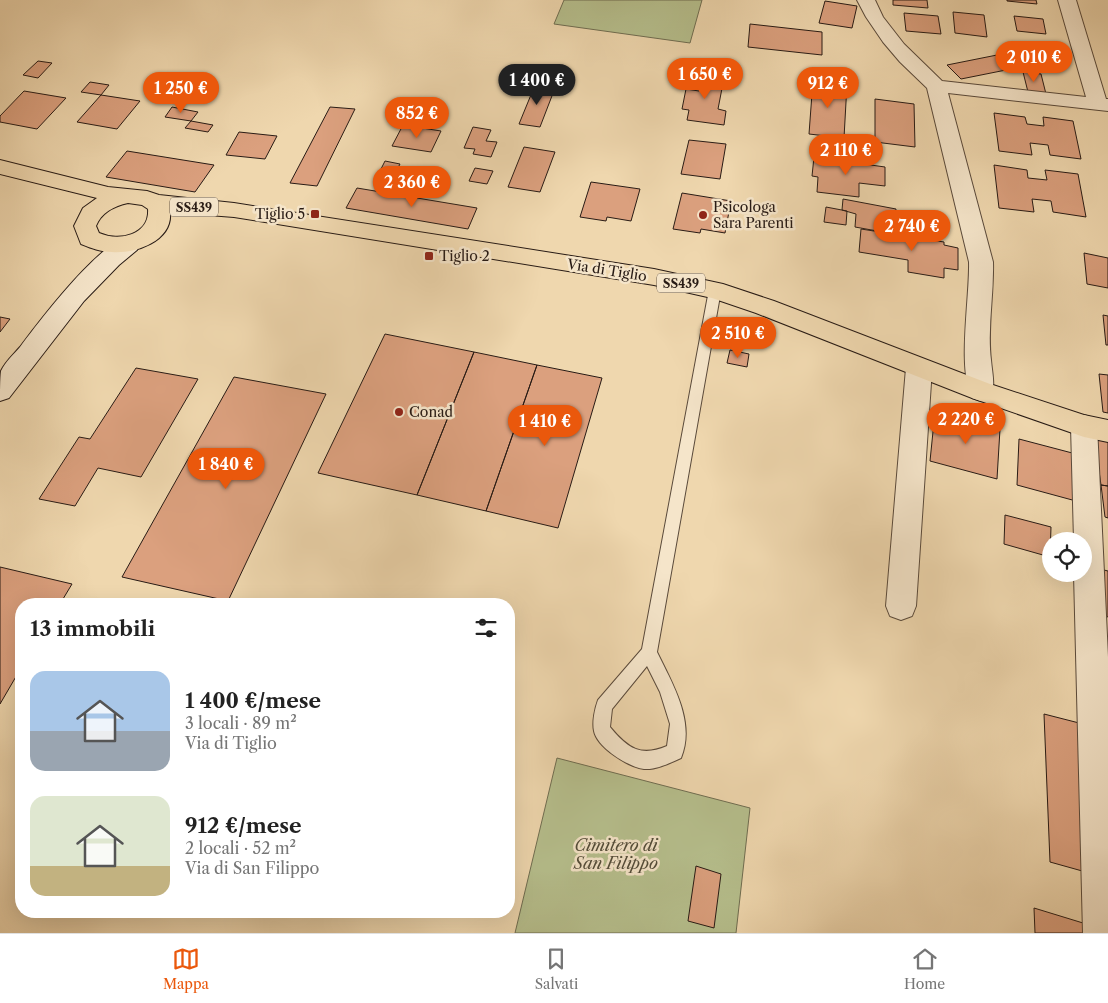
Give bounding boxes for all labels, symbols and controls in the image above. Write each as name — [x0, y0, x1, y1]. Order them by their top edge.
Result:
pin: 2 010 € — [988, 41, 1080, 83]
text: 2 010 € — [1006, 47, 1062, 67]
pin: 1 650 € — [659, 58, 751, 100]
pin: 1 400 € — [491, 64, 583, 106]
text: 1 650 € — [678, 64, 732, 84]
pin: 912 € — [793, 66, 863, 109]
text: 1 400 € — [509, 70, 565, 90]
pin: 1 250 € — [135, 72, 227, 114]
text: 912 € — [808, 73, 848, 93]
text: 1 250 € — [154, 78, 208, 98]
pin: 852 € — [382, 96, 452, 139]
text: 852 € — [396, 103, 438, 123]
pin: 2 110 € — [800, 134, 892, 176]
text: 2 110 € — [820, 140, 872, 160]
pin: 2 360 € — [366, 166, 458, 208]
text: 2 360 € — [384, 172, 440, 192]
road number: SS439 — [170, 198, 218, 216]
place label: Psicologa Sara Parenti — [713, 198, 793, 232]
place label: Tiglio 5 — [255, 205, 305, 223]
marker: Tiglio 5 — [309, 208, 321, 220]
marker: Psicologa Sara Parenti — [697, 209, 709, 221]
pin: 2 740 € — [866, 210, 958, 252]
text: 2 740 € — [884, 216, 940, 236]
place label: Tiglio 2 — [439, 247, 490, 265]
marker: Tiglio 2 — [423, 250, 435, 262]
street label: Via di Tiglio — [565, 255, 648, 285]
road number: SS439 — [657, 274, 705, 292]
pin: 2 510 € — [692, 316, 784, 359]
text: 2 510 € — [711, 323, 765, 343]
pin: 2 220 € — [920, 402, 1012, 445]
place label: Conad — [409, 403, 454, 421]
pin: 1 410 € — [499, 404, 591, 447]
marker: Conad — [393, 406, 405, 418]
text: 2 220 € — [938, 409, 994, 429]
text: 1 410 € — [519, 411, 571, 431]
pin: 1 840 € — [180, 448, 272, 490]
text: 1 840 € — [199, 454, 253, 474]
map controls — [1042, 532, 1092, 582]
button: locate — [1042, 532, 1092, 582]
icon: filters — [472, 614, 500, 642]
text: 13 immobili — [30, 616, 155, 641]
text: 1 400 €/mese — [185, 688, 321, 713]
icon: home — [70, 691, 130, 751]
text: 3 locali · 89 m² — [185, 713, 297, 733]
text: Via di Tiglio — [185, 733, 277, 753]
text: 912 €/mese — [185, 813, 302, 838]
icon: home — [70, 816, 130, 876]
park label: Cimitero di San Filippo — [573, 835, 658, 873]
text: 2 locali · 52 m² — [185, 838, 296, 858]
text: Via di San Filippo — [185, 858, 319, 878]
tab: Mappa — [163, 945, 209, 993]
tab: Salvati — [535, 945, 578, 993]
tab: Home — [904, 945, 945, 993]

